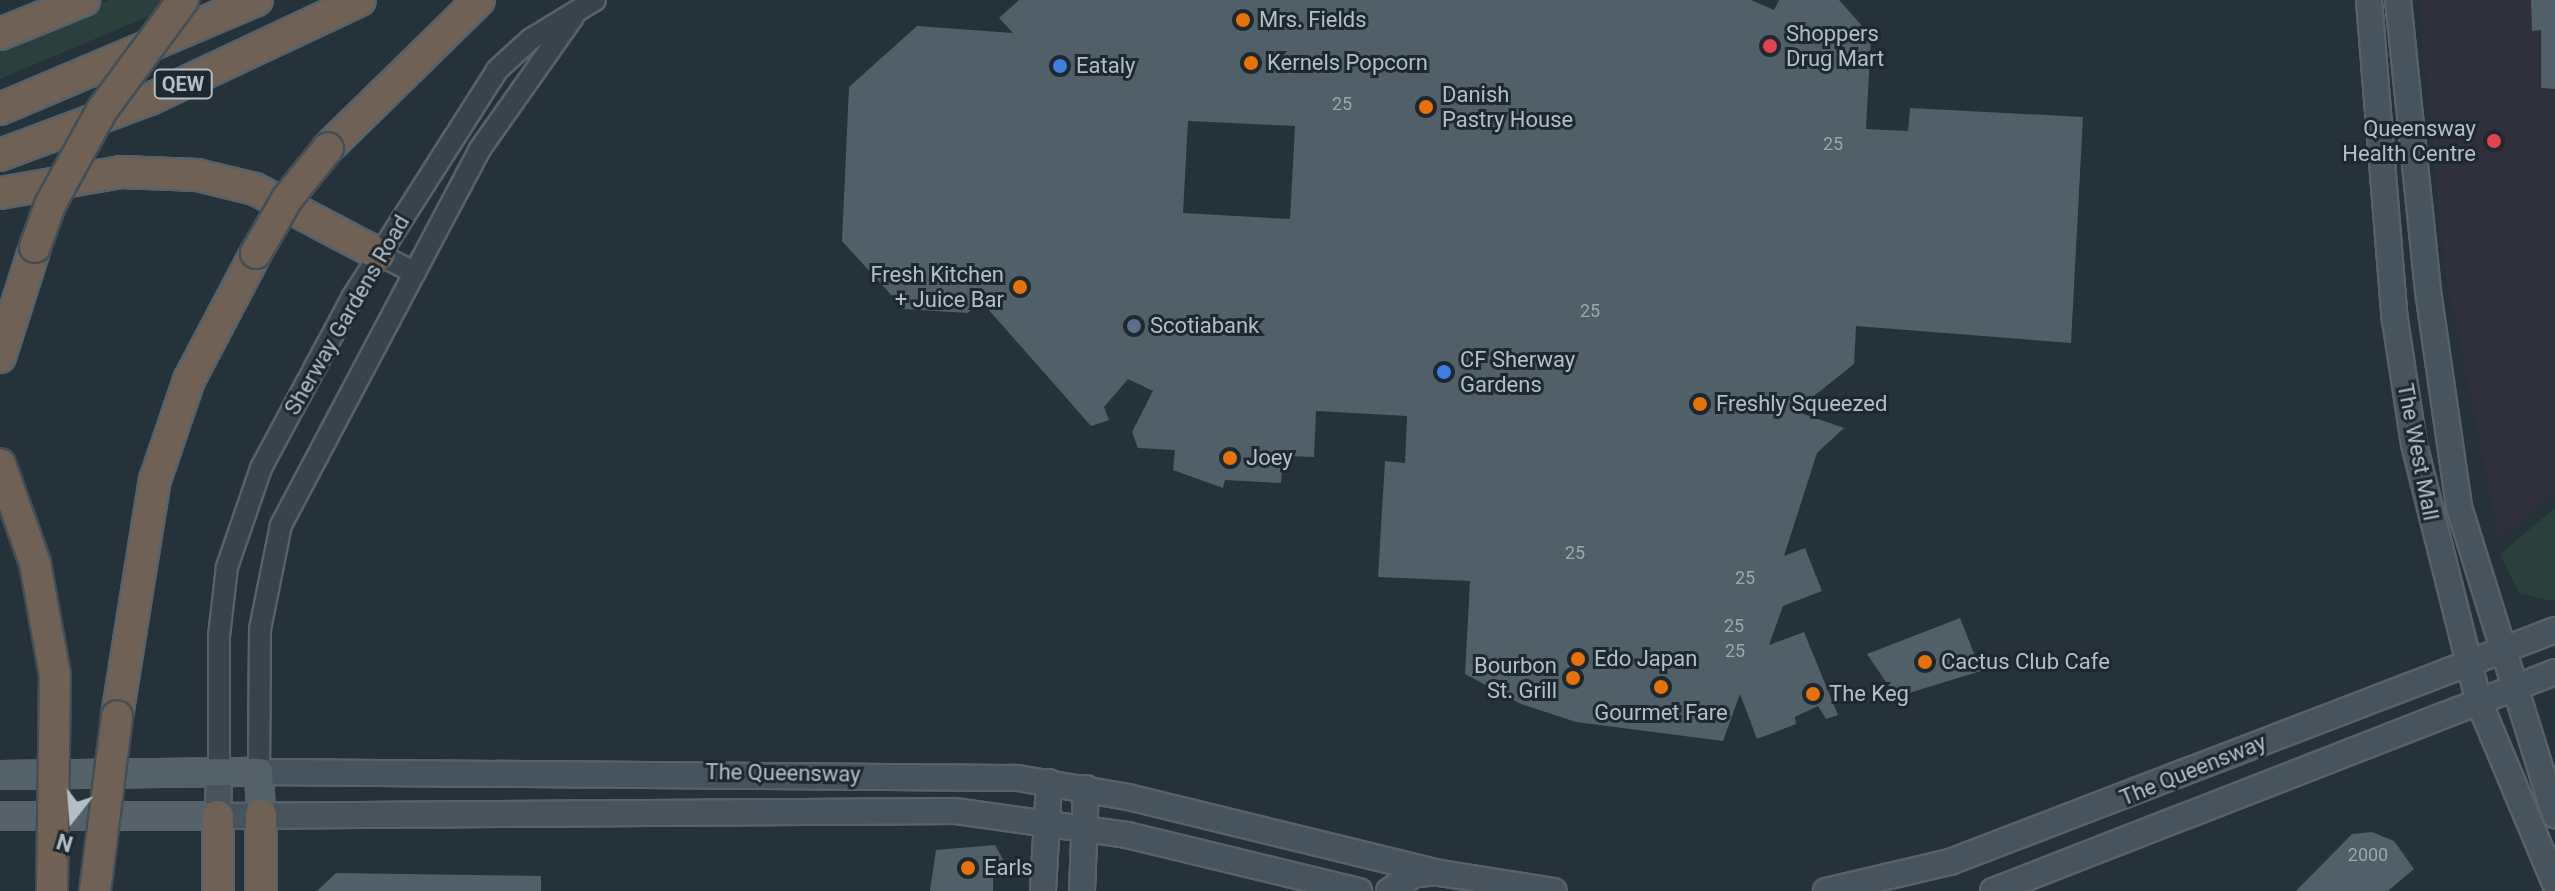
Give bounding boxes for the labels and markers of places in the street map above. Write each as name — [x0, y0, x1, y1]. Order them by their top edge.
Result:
place label: Mrs. Fields — [1259, 7, 1367, 33]
marker: Mrs. Fields — [1234, 11, 1252, 29]
place label: Shoppers Drug Mart — [1786, 20, 1884, 72]
marker: Shoppers Drug Mart — [1761, 37, 1779, 55]
place label: Kernels Popcorn — [1267, 50, 1428, 76]
place label: Eataly — [1076, 53, 1135, 79]
marker: Kernels Popcorn — [1242, 54, 1260, 72]
marker: Eataly — [1051, 57, 1069, 75]
place label: Danish Pastry House — [1442, 81, 1573, 132]
marker: Danish Pastry House — [1417, 98, 1435, 116]
place label: Queensway Health Centre — [2342, 115, 2476, 166]
marker: Queensway Health Centre — [2483, 130, 2505, 152]
place label: Fresh Kitchen + Juice Bar — [870, 261, 1004, 312]
marker: Fresh Kitchen + Juice Bar — [1011, 278, 1029, 296]
place label: Scotiabank — [1150, 313, 1259, 339]
marker: Scotiabank — [1125, 317, 1143, 335]
place label: CF Sherway Gardens — [1460, 346, 1575, 398]
marker: CF Sherway Gardens — [1435, 363, 1453, 381]
place label: Freshly Squeezed — [1716, 391, 1887, 417]
marker: Freshly Squeezed — [1691, 395, 1709, 413]
place label: Joey — [1246, 445, 1293, 471]
marker: Joey — [1221, 449, 1239, 467]
place label: Edo Japan — [1594, 646, 1697, 672]
place label: Cactus Club Cafe — [1941, 649, 2110, 675]
marker: Edo Japan — [1569, 650, 1587, 668]
place label: Bourbon St. Grill — [1474, 652, 1557, 704]
marker: Cactus Club Cafe — [1916, 653, 1934, 671]
marker: Bourbon St. Grill — [1564, 669, 1582, 687]
marker: Gourmet Fare — [1652, 678, 1670, 696]
place label: The Keg — [1829, 681, 1909, 707]
marker: The Keg — [1804, 685, 1822, 703]
place label: Gourmet Fare — [1594, 700, 1728, 726]
place label: Earls — [984, 855, 1033, 881]
marker: Earls — [959, 859, 977, 877]

